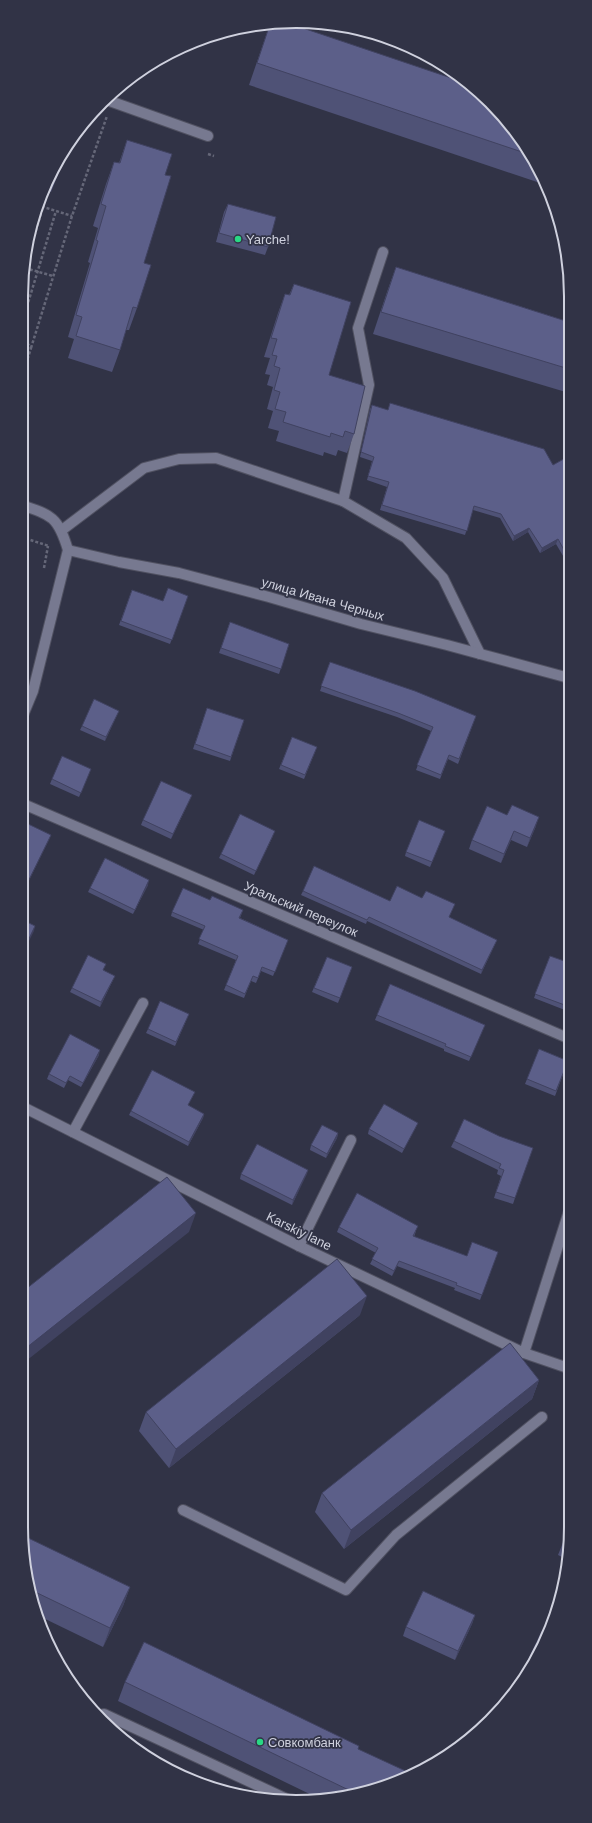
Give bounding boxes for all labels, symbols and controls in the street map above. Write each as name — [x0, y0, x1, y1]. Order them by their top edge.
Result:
place label: Yarche! — [246, 232, 290, 247]
marker: Yarche! — [233, 234, 243, 244]
street label: улица Ивана Черных — [260, 574, 387, 624]
street label: Уральский переулок — [242, 878, 360, 940]
street label: Karskiy lane — [264, 1209, 334, 1253]
place label: Совкомбанк — [268, 1735, 341, 1750]
marker: Совкомбанк — [255, 1737, 265, 1747]

